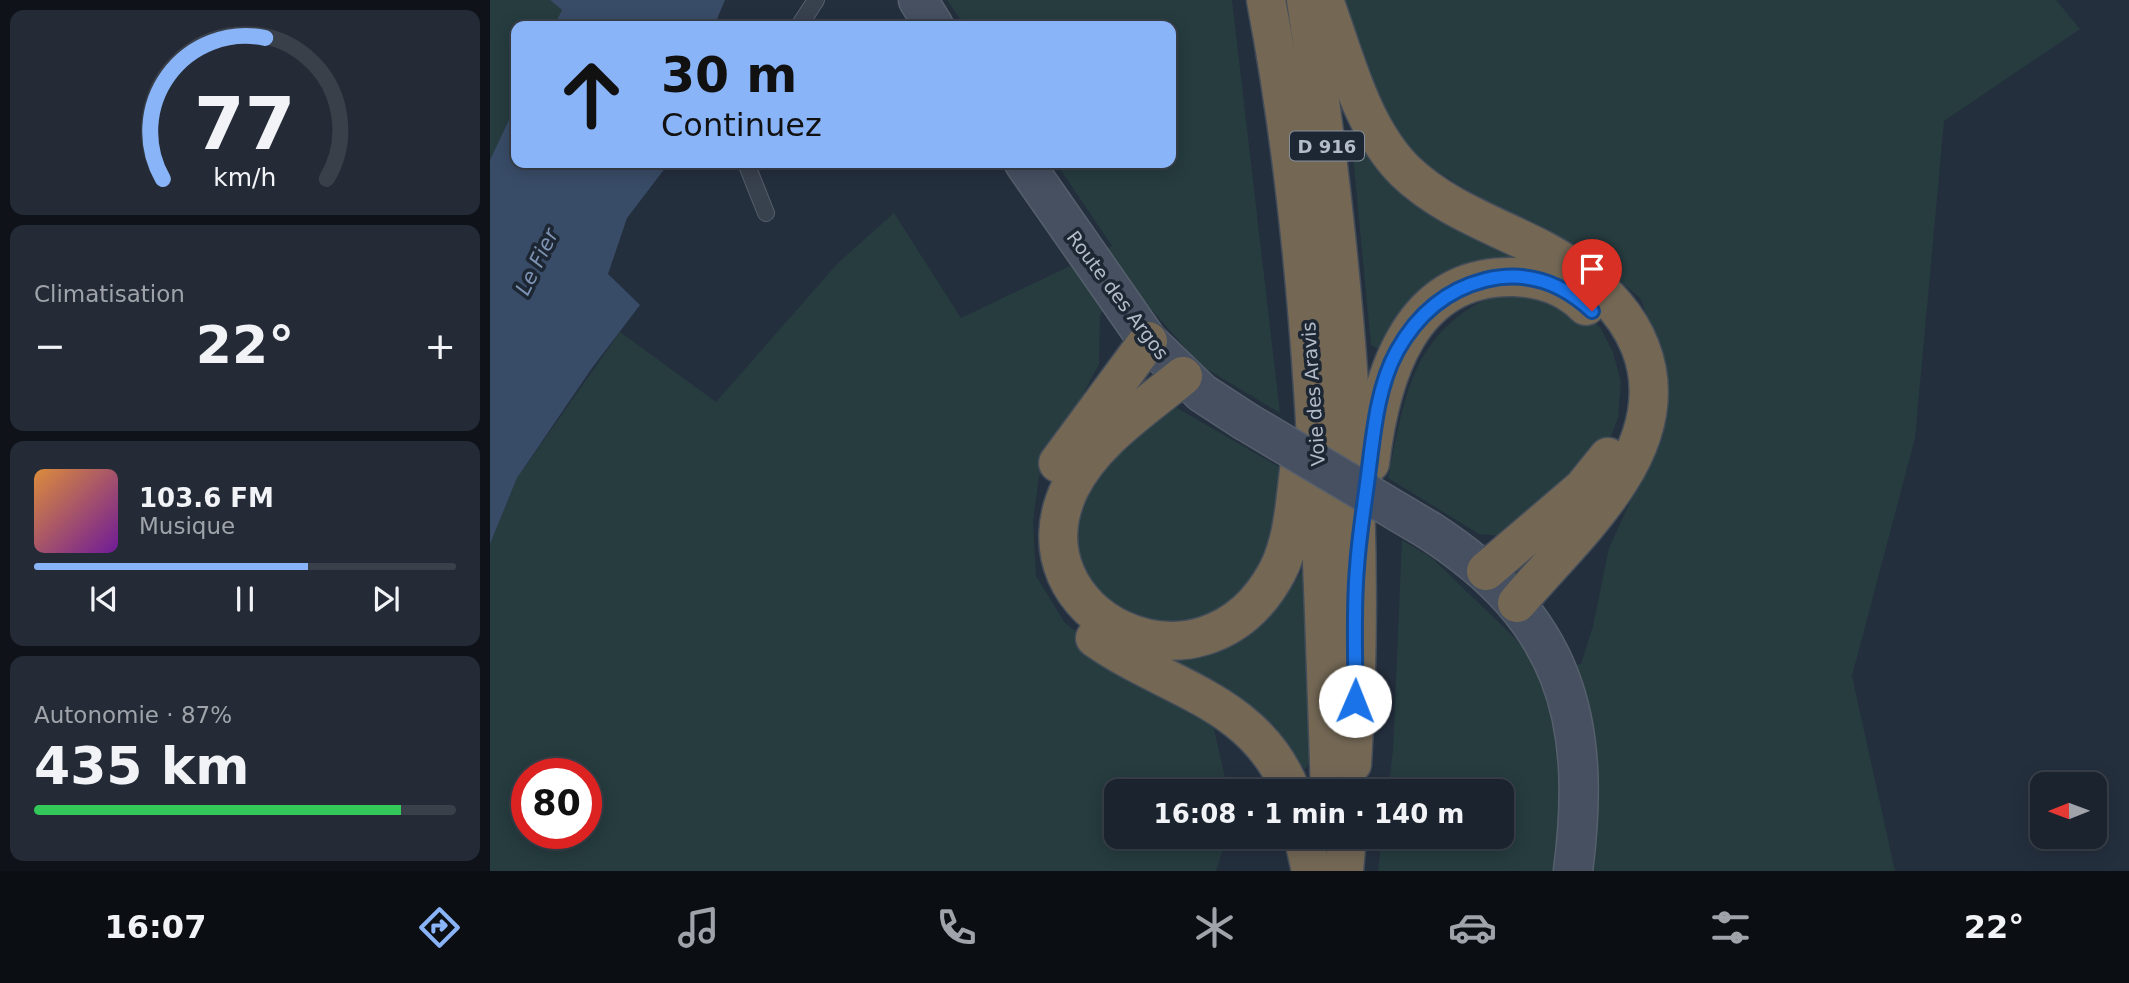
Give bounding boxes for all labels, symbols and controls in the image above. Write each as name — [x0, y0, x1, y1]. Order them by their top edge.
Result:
text: 30 m — [661, 47, 797, 104]
icon: ahead — [546, 49, 637, 140]
text: 77 — [194, 81, 296, 166]
text: Continuez — [661, 106, 822, 144]
road number: D 916 — [1290, 132, 1364, 160]
text: km/h — [213, 162, 277, 191]
water label: Le Fier — [511, 224, 564, 299]
street label: Route des Argos — [1063, 227, 1173, 363]
pin — [1562, 239, 1622, 311]
icon: arrive — [1573, 250, 1611, 288]
text: Climatisation — [34, 281, 185, 307]
text: 22° — [196, 315, 294, 375]
street label: Voie des Aravis — [1297, 321, 1329, 467]
text: − — [34, 324, 66, 368]
text: + — [424, 324, 456, 368]
text: 103.6 FM — [139, 483, 274, 513]
text: Musique — [139, 513, 235, 539]
icon: previous — [85, 580, 123, 618]
icon: pause — [226, 580, 264, 618]
icon: next — [367, 580, 405, 618]
position arrow — [1318, 664, 1392, 738]
text: Autonomie · 87% — [34, 702, 232, 728]
text: 435 km — [34, 736, 249, 796]
speed limit sign: 80 — [511, 758, 602, 849]
north arrow — [2030, 772, 2107, 849]
map controls — [2030, 772, 2107, 849]
text: 16:08 · 1 min · 140 m — [1154, 799, 1464, 829]
icon: directions — [415, 903, 464, 952]
icon: music — [674, 903, 723, 952]
icon: phone — [932, 903, 981, 952]
icon: climate — [1190, 903, 1239, 952]
icon: car — [1448, 903, 1497, 952]
icon: filters — [1706, 903, 1755, 952]
text: 16:07 — [105, 908, 206, 946]
text: 22° — [1964, 908, 2024, 946]

